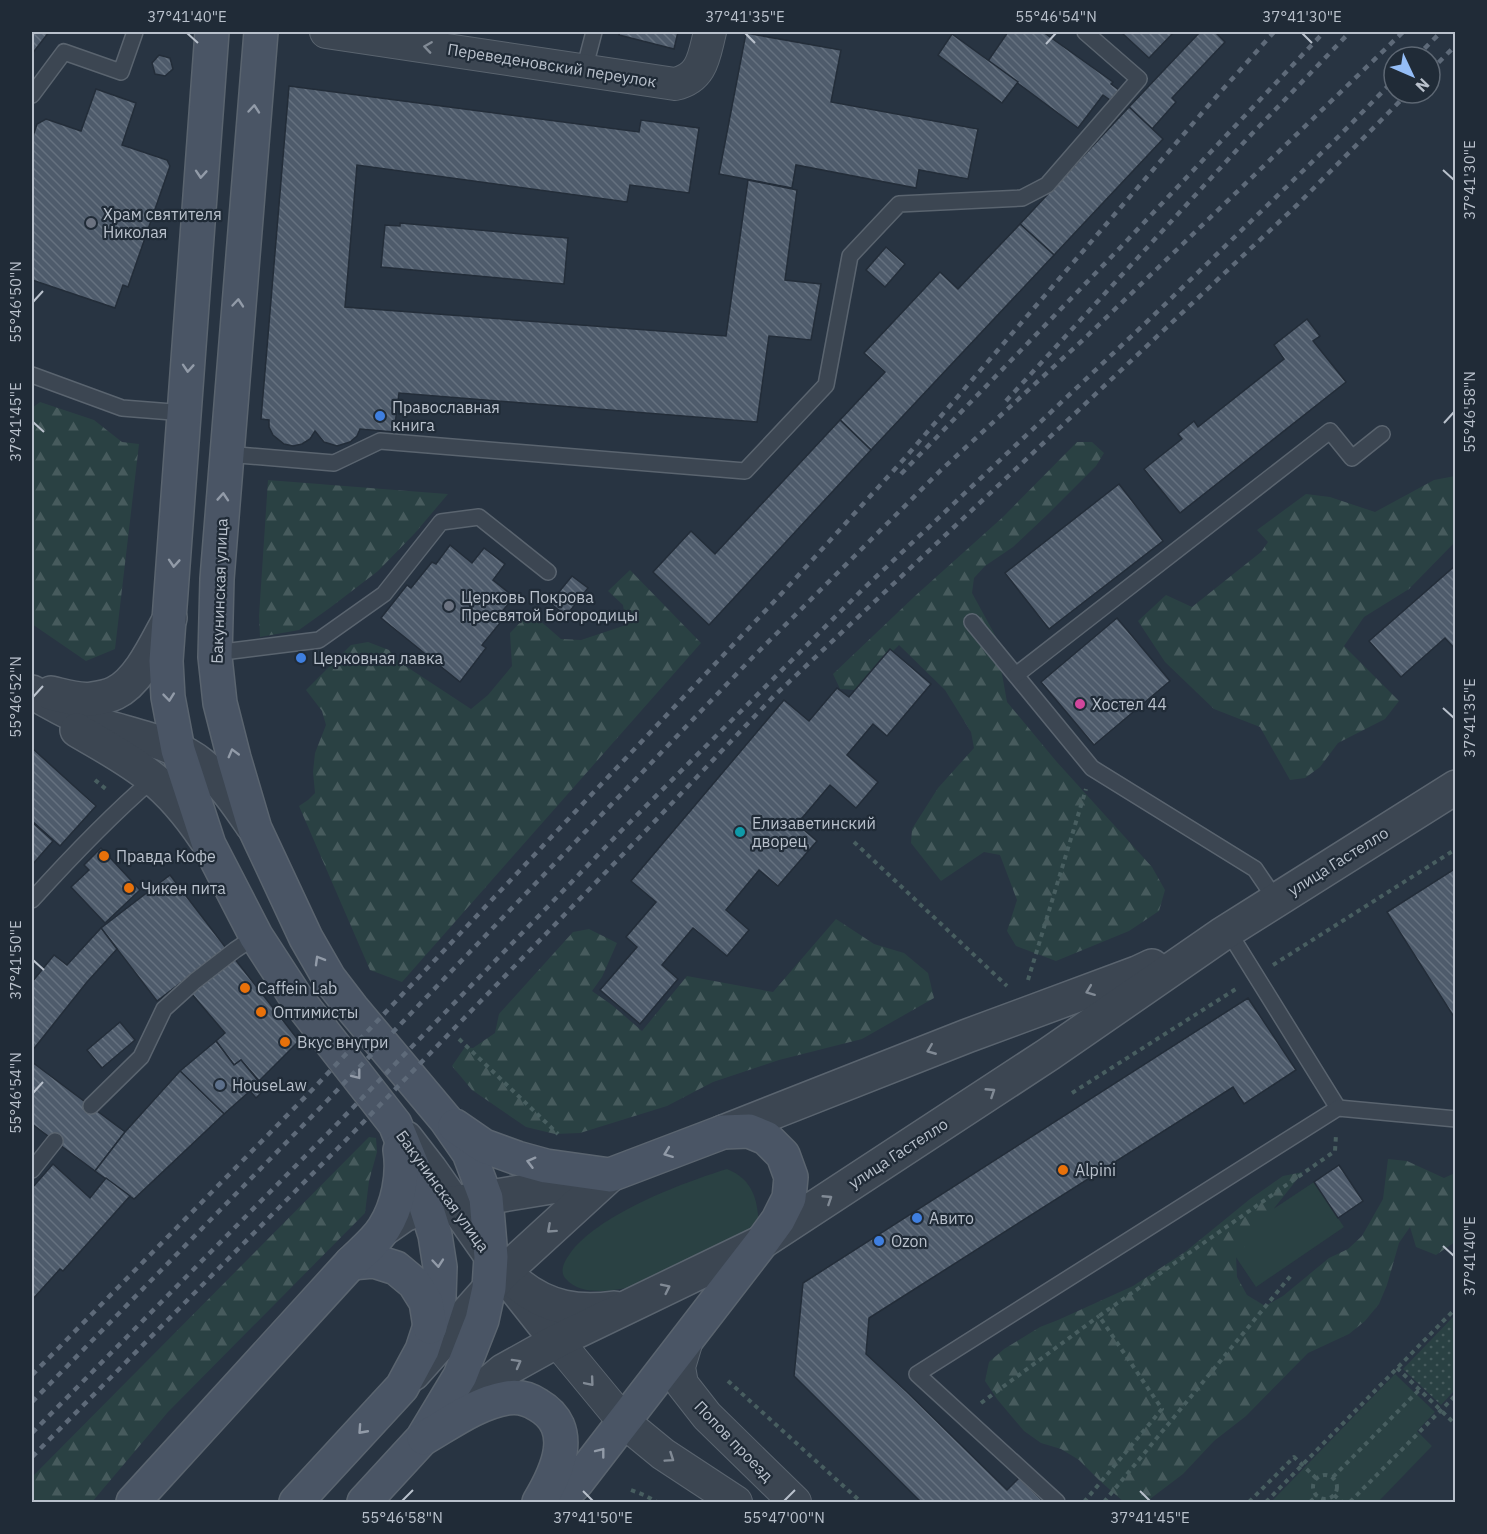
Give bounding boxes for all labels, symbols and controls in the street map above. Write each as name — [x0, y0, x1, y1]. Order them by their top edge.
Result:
text: 37°41'40"E — [147, 7, 227, 26]
text: 37°41'35"E — [705, 7, 785, 26]
text: 55°46'54"N — [1015, 7, 1097, 26]
text: 37°41'30"E — [1262, 7, 1342, 26]
street label: Переведеновский переулок — [446, 39, 658, 91]
one-way arrow — [423, 41, 432, 53]
north arrow — [1382, 45, 1442, 105]
text: N — [1412, 74, 1434, 97]
one-way arrow — [247, 104, 260, 113]
text: 37°41'30"E — [1460, 140, 1479, 220]
one-way arrow — [195, 169, 208, 178]
place label: Храм святителя Николая — [103, 204, 222, 242]
marker: Храм святителя Николая — [84, 216, 98, 230]
text: 55°46'50"N — [6, 261, 25, 343]
one-way arrow — [231, 298, 244, 307]
one-way arrow — [181, 364, 194, 373]
text: 55°46'58"N — [1460, 371, 1479, 453]
text: 37°41'45"E — [6, 382, 25, 462]
place label: Православная книга — [392, 397, 500, 435]
marker: Православная книга — [373, 409, 387, 423]
one-way arrow — [216, 493, 229, 502]
street label: Бакунинская улица — [206, 517, 232, 664]
one-way arrow — [168, 558, 181, 567]
place label: Церковь Покрова Пресвятой Богородицы — [461, 587, 638, 625]
marker: Церковь Покрова Пресвятой Богородицы — [442, 599, 456, 613]
place label: Церковная лавка — [313, 648, 444, 668]
marker: Церковная лавка — [294, 651, 308, 665]
text: 55°46'52"N — [6, 656, 25, 738]
text: 37°41'35"E — [1460, 678, 1479, 758]
one-way arrow — [162, 693, 174, 702]
place label: Хостел 44 — [1092, 694, 1167, 714]
marker: Хостел 44 — [1073, 697, 1087, 711]
one-way arrow — [227, 748, 240, 758]
place label: Елизаветинский дворец — [752, 813, 876, 851]
street label: улица Гастелло — [1284, 822, 1392, 900]
marker: Елизаветинский дворец — [733, 825, 747, 839]
place label: Правда Кофе — [116, 846, 216, 866]
marker: Правда Кофе — [97, 849, 111, 863]
place label: Чикен пита — [141, 878, 226, 898]
marker: Чикен пита — [122, 881, 136, 895]
text: 37°41'50"E — [6, 920, 25, 1000]
one-way arrow — [314, 956, 326, 966]
place label: Caffein Lab — [257, 978, 337, 998]
marker: Caffein Lab — [238, 981, 252, 995]
one-way arrow — [1086, 983, 1096, 996]
place label: Оптимисты — [273, 1002, 358, 1022]
marker: Оптимисты — [254, 1005, 268, 1019]
place label: Вкус внутри — [297, 1032, 389, 1052]
marker: Вкус внутри — [278, 1035, 292, 1049]
one-way arrow — [926, 1043, 937, 1055]
text: 55°46'54"N — [6, 1052, 25, 1134]
one-way arrow — [349, 1068, 360, 1079]
place label: HouseLaw — [232, 1075, 307, 1095]
marker: HouseLaw — [213, 1078, 227, 1092]
one-way arrow — [985, 1088, 996, 1099]
street label: улица Гастелло — [845, 1113, 952, 1193]
street label: Бакунинская улица — [392, 1126, 494, 1256]
one-way arrow — [664, 1146, 675, 1158]
one-way arrow — [527, 1157, 537, 1169]
place label: Alpini — [1075, 1160, 1116, 1180]
marker: Alpini — [1056, 1163, 1070, 1177]
one-way arrow — [822, 1195, 833, 1206]
place label: Авито — [929, 1208, 974, 1228]
marker: Авито — [910, 1211, 924, 1225]
text: 37°41'40"E — [1460, 1216, 1479, 1296]
one-way arrow — [547, 1222, 558, 1233]
place label: Ozon — [891, 1231, 928, 1251]
marker: Ozon — [872, 1234, 886, 1248]
one-way arrow — [432, 1259, 445, 1268]
one-way arrow — [659, 1284, 670, 1296]
one-way arrow — [511, 1359, 521, 1370]
one-way arrow — [583, 1375, 594, 1386]
street label: Попов проезд — [690, 1396, 778, 1486]
one-way arrow — [358, 1423, 369, 1434]
one-way arrow — [593, 1447, 604, 1458]
one-way arrow — [663, 1451, 674, 1462]
text: 55°46'58"N — [361, 1508, 443, 1527]
text: 37°41'50"E — [553, 1508, 633, 1527]
text: 55°47'00"N — [743, 1508, 825, 1527]
text: 37°41'45"E — [1110, 1508, 1190, 1527]

